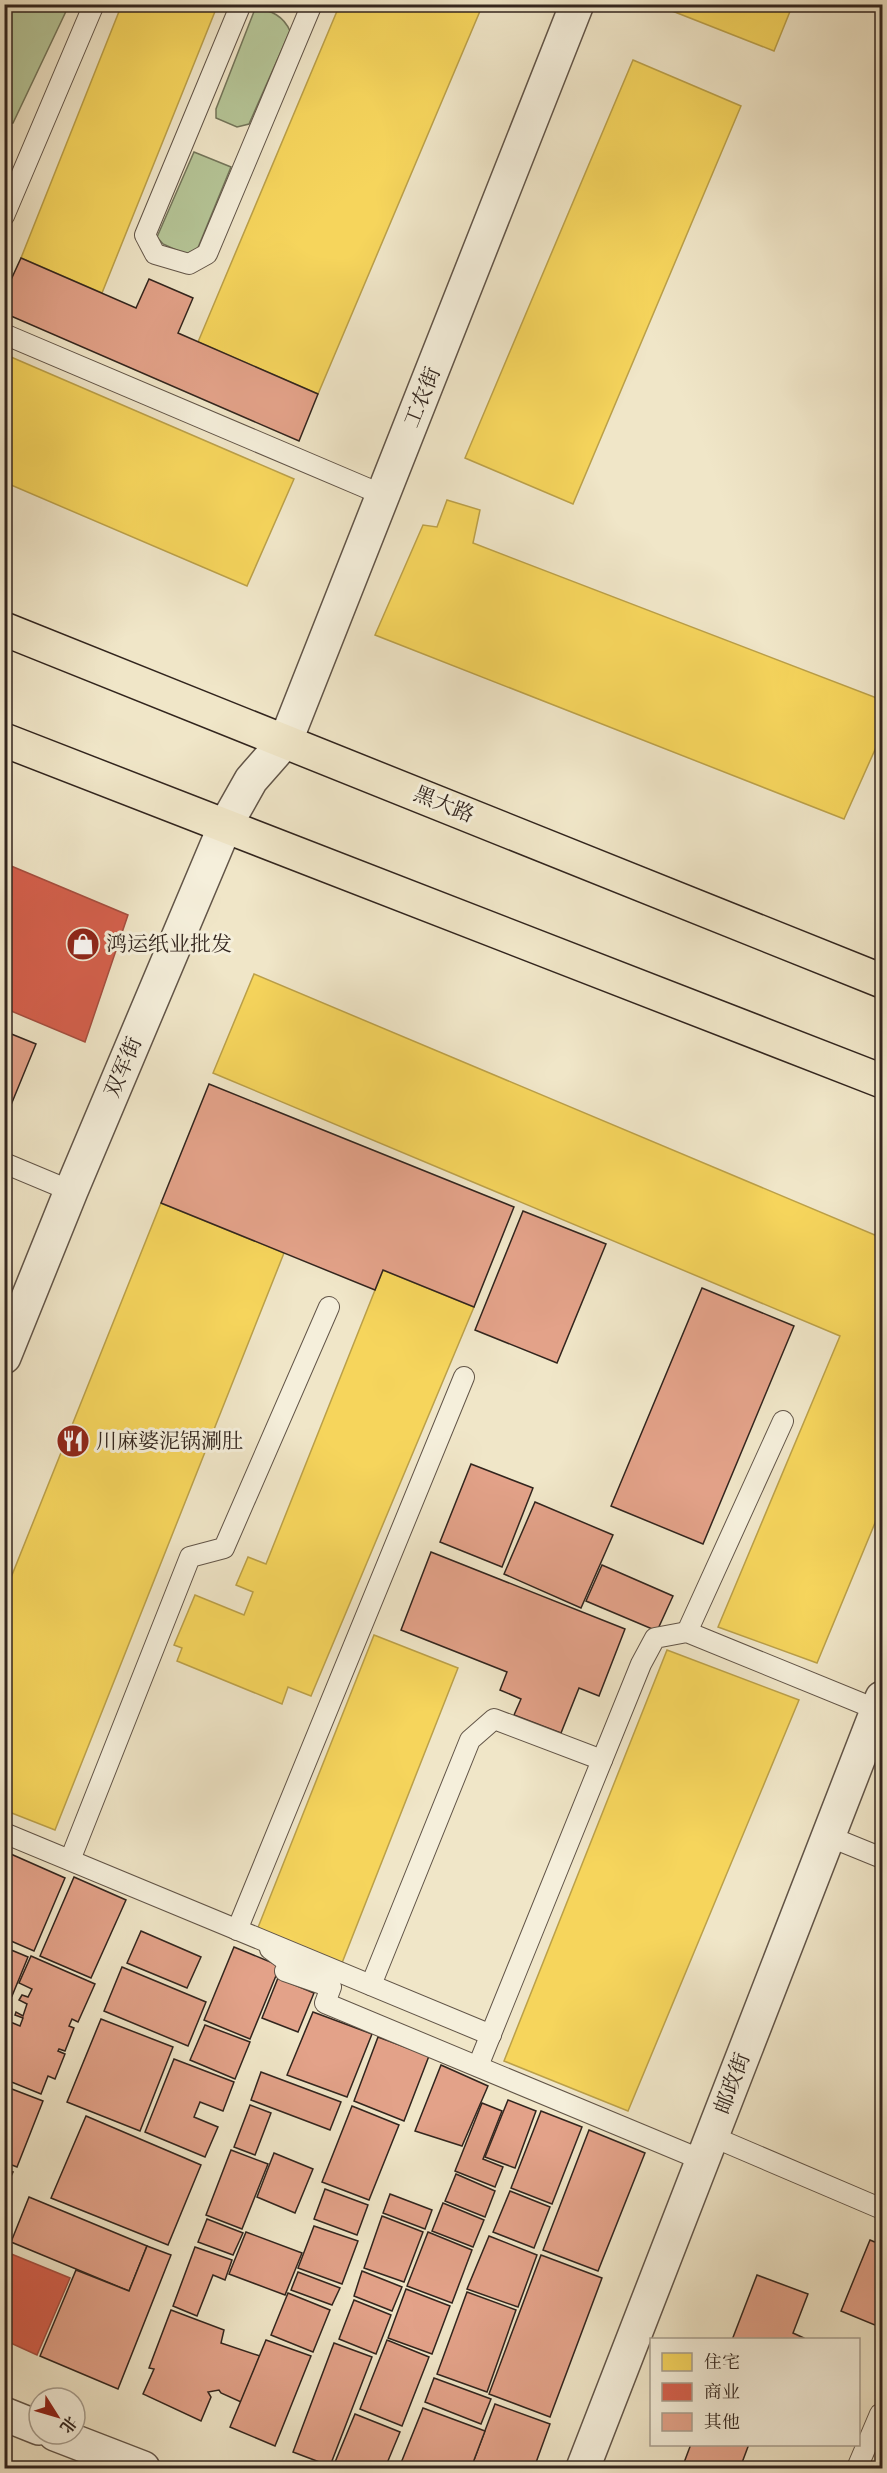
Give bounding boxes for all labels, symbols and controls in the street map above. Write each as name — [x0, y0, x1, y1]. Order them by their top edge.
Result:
street label: 工农街 — [399, 363, 447, 431]
street label: 黑大路 — [410, 781, 478, 829]
shop icon: 鸿运纸业批发 — [65, 926, 101, 962]
place label: 鸿运纸业批发 — [106, 932, 232, 958]
street label: 双军街 — [100, 1033, 148, 1101]
restaurant icon: 川麻婆泥锅涮肚 — [55, 1423, 91, 1459]
place label: 川麻婆泥锅涮肚 — [96, 1429, 243, 1455]
street label: 邮政街 — [710, 2049, 756, 2117]
legend — [650, 2338, 860, 2446]
text: 住宅 — [704, 2351, 740, 2374]
text: 商业 — [704, 2381, 740, 2404]
north arrow — [27, 2386, 87, 2446]
text: 其他 — [704, 2411, 740, 2434]
text: 北 — [55, 2412, 81, 2437]

